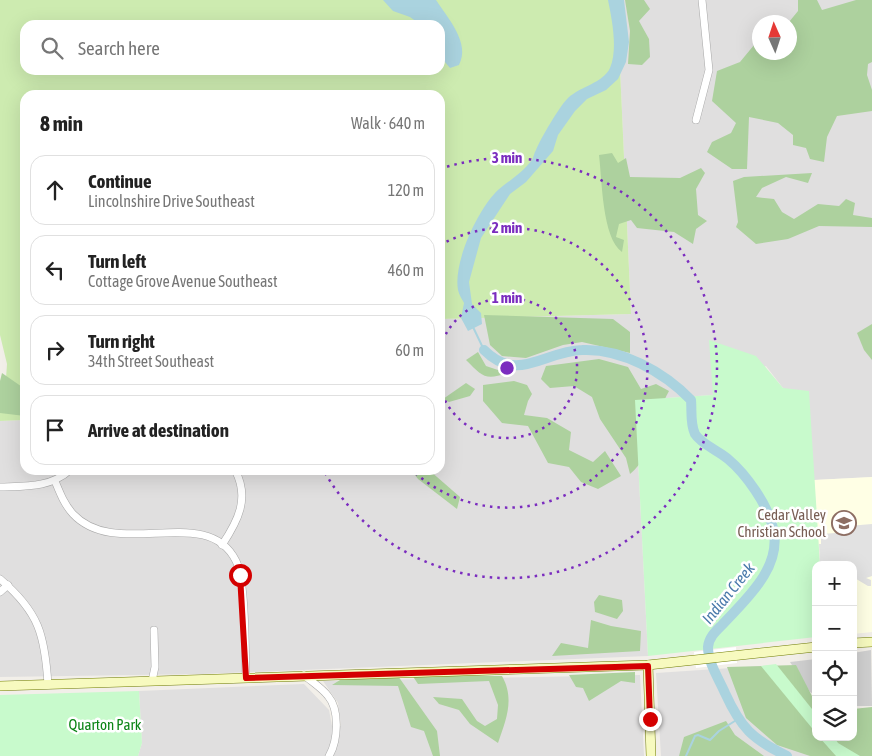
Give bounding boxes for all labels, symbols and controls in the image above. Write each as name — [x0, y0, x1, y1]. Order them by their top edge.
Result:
north arrow — [752, 15, 797, 60]
search box — [20, 20, 445, 75]
icon: search — [38, 34, 66, 62]
text: Search here — [78, 37, 160, 59]
text: 8 min — [40, 111, 83, 135]
text: Walk · 640 m — [351, 114, 425, 132]
text: 3 min — [492, 149, 522, 166]
text: Continue — [88, 170, 152, 192]
icon: ahead — [41, 176, 69, 204]
text: 120 m — [388, 181, 424, 199]
text: Lincolnshire Drive Southeast — [88, 192, 255, 210]
text: 2 min — [492, 219, 522, 236]
text: Turn left — [88, 250, 146, 272]
icon: left — [41, 256, 69, 284]
text: 460 m — [388, 261, 424, 279]
text: Cottage Grove Avenue Southeast — [88, 272, 278, 290]
text: 1 min — [492, 289, 522, 306]
text: Turn right — [88, 330, 155, 352]
icon: right — [41, 336, 69, 364]
text: 60 m — [395, 341, 424, 359]
text: 34th Street Southeast — [88, 352, 214, 370]
centre of rings — [498, 359, 516, 377]
icon: arrive — [41, 416, 69, 444]
text: Arrive at destination — [88, 419, 229, 441]
place label: Cedar Valley Christian School — [738, 506, 826, 540]
school or university icon: Cedar Valley Christian School — [831, 510, 857, 536]
water label: Indian Creek — [698, 558, 759, 627]
map controls — [812, 561, 857, 741]
button: + — [812, 561, 857, 606]
route start — [229, 564, 252, 587]
button: − — [812, 606, 857, 651]
button: locate — [812, 651, 857, 696]
button: layers — [812, 696, 857, 741]
route end — [639, 708, 662, 731]
park label: Quarton Park — [69, 716, 142, 733]

